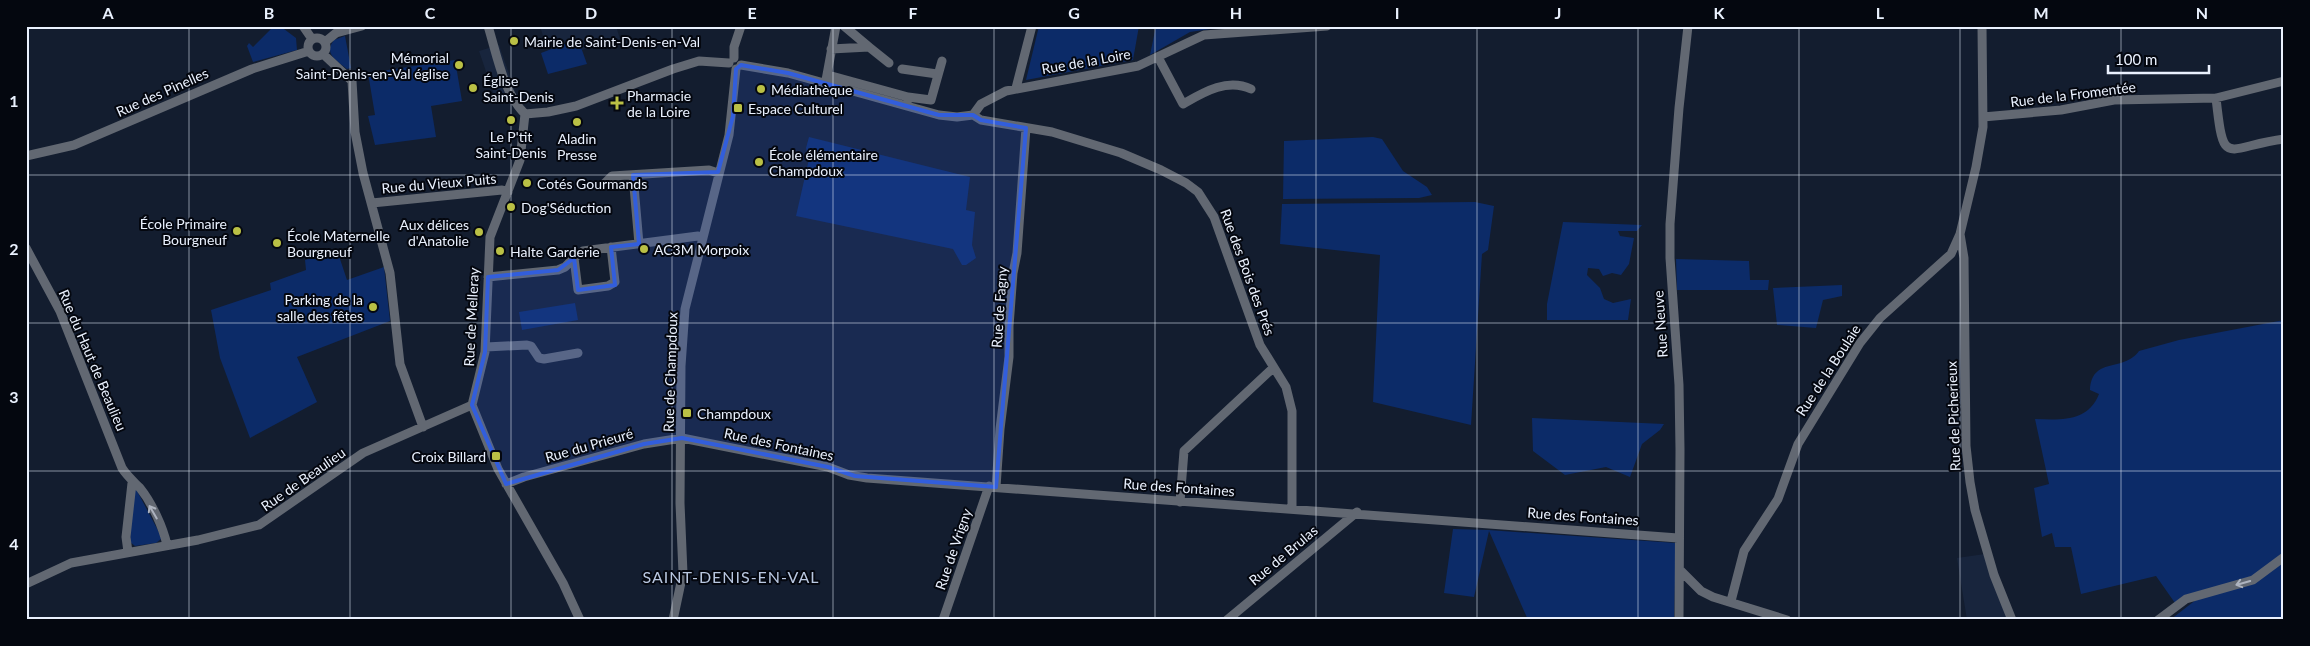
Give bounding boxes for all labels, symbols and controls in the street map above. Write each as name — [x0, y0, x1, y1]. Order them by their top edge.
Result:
text: A — [101, 3, 114, 22]
text: B — [264, 3, 274, 22]
text: C — [425, 3, 436, 22]
text: D — [585, 3, 597, 22]
text: E — [747, 3, 757, 22]
text: F — [908, 3, 918, 22]
text: G — [1068, 3, 1080, 22]
text: H — [1230, 3, 1242, 22]
text: I — [1395, 3, 1399, 22]
text: J — [1555, 3, 1561, 22]
text: K — [1714, 3, 1726, 22]
text: L — [1876, 3, 1885, 22]
text: M — [2033, 3, 2049, 22]
text: N — [2196, 3, 2208, 22]
place label: Mairie de Saint-Denis-en-Val — [524, 33, 700, 50]
marker: Mairie de Saint-Denis-en-Val — [508, 35, 520, 47]
scale bar — [2108, 42, 2209, 74]
street label: Rue de la Loire — [1040, 45, 1132, 77]
place label: Mémorial Saint-Denis-en-Val église — [296, 49, 449, 82]
text: 100 m — [2115, 50, 2157, 68]
marker: Mémorial Saint-Denis-en-Val église — [453, 59, 465, 71]
street label: Rue des Pinelles — [113, 64, 211, 120]
place label: Église Saint-Denis — [483, 72, 554, 105]
street label: Rue de la Fromentée — [2009, 78, 2137, 110]
place label: Médiathèque — [771, 81, 853, 98]
marker: Église Saint-Denis — [467, 82, 479, 94]
marker: Médiathèque — [755, 83, 767, 95]
place label: Pharmacie de la Loire — [627, 87, 691, 120]
text: 1 — [9, 91, 19, 110]
marker: Pharmacie de la Loire — [611, 97, 623, 109]
place label: Espace Culturel — [748, 100, 843, 117]
marker: Espace Culturel — [732, 102, 744, 114]
marker: Le P'tit Saint-Denis — [505, 114, 517, 126]
marker: Aladin Presse — [571, 116, 583, 128]
place label: Le P'tit Saint-Denis — [476, 128, 546, 161]
place label: Aladin Presse — [557, 130, 597, 163]
place label: École élémentaire Champdoux — [769, 146, 878, 179]
marker: École élémentaire Champdoux — [753, 156, 765, 168]
street label: Rue du Vieux Puits — [381, 170, 497, 196]
place label: Cotés Gourmands — [537, 175, 647, 192]
marker: Cotés Gourmands — [521, 177, 533, 189]
place label: Dog'Séduction — [521, 199, 611, 216]
marker: Dog'Séduction — [505, 201, 517, 213]
street label: Rue des Bois des Prés — [1217, 206, 1279, 338]
place label: École Primaire Bourgneuf — [140, 215, 227, 248]
place label: Aux délices d'Anatolie — [399, 216, 469, 249]
marker: École Primaire Bourgneuf — [231, 225, 243, 237]
marker: Aux délices d'Anatolie — [473, 226, 485, 238]
place label: École Maternelle Bourgneuf — [287, 227, 390, 260]
marker: École Maternelle Bourgneuf — [271, 237, 283, 249]
text: 2 — [9, 239, 19, 258]
place label: AC3M Morpoix — [654, 241, 749, 258]
place label: Halte Garderie — [510, 243, 600, 260]
marker: AC3M Morpoix — [638, 243, 650, 255]
marker: Halte Garderie — [494, 245, 506, 257]
street label: Rue de Fagny — [988, 265, 1010, 349]
street label: Rue de Melleray — [460, 266, 482, 367]
street label: Rue du Haut de Beaulieu — [55, 287, 131, 433]
street label: Rue Neuve — [1649, 290, 1671, 358]
place label: Parking de la salle des fêtes — [277, 291, 363, 324]
marker: Parking de la salle des fêtes — [367, 301, 379, 313]
street label: Rue de Champdoux — [659, 312, 681, 432]
street label: Rue de la Boulaie — [1792, 321, 1864, 419]
street label: Rue de Picherieux — [1943, 361, 1963, 471]
text: 3 — [9, 387, 19, 406]
place label: Champdoux — [697, 405, 771, 422]
marker: Champdoux — [681, 407, 693, 419]
street label: Rue du Prieuré — [543, 424, 635, 466]
street label: Rue des Fontaines — [723, 424, 835, 464]
street label: Rue de Beaulieu — [258, 444, 348, 514]
place label: Croix Billard — [412, 448, 486, 465]
marker: Croix Billard — [490, 450, 502, 462]
street label: Rue des Fontaines — [1123, 475, 1235, 499]
one-way arrow — [148, 504, 158, 519]
street label: Rue des Fontaines — [1527, 504, 1639, 528]
street label: Rue de Vrigny — [931, 505, 975, 592]
street label: Rue de Brulas — [1245, 521, 1321, 589]
text: 4 — [9, 534, 19, 553]
district label: SAINT-DENIS-EN-VAL — [642, 567, 820, 586]
one-way arrow — [2236, 578, 2252, 588]

